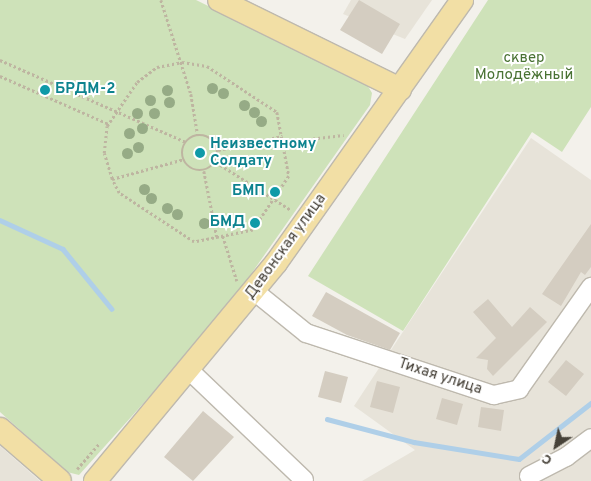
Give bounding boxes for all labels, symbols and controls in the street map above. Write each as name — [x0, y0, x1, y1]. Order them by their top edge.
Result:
park label: сквер Молодёжный — [475, 49, 573, 84]
place label: БРДМ-2 — [55, 81, 115, 99]
marker: БРДМ-2 — [39, 84, 51, 96]
place label: Неизвестному Солдату — [210, 135, 316, 170]
marker: Неизвестному Солдату — [194, 147, 206, 159]
place label: БМП — [232, 183, 265, 201]
marker: БМП — [269, 186, 281, 198]
street label: Девонская улица — [242, 191, 330, 303]
place label: БМД — [210, 214, 245, 232]
marker: БМД — [249, 217, 261, 229]
street label: Тихая улица — [396, 355, 484, 399]
north arrow — [531, 421, 581, 471]
text: С — [539, 449, 556, 468]

